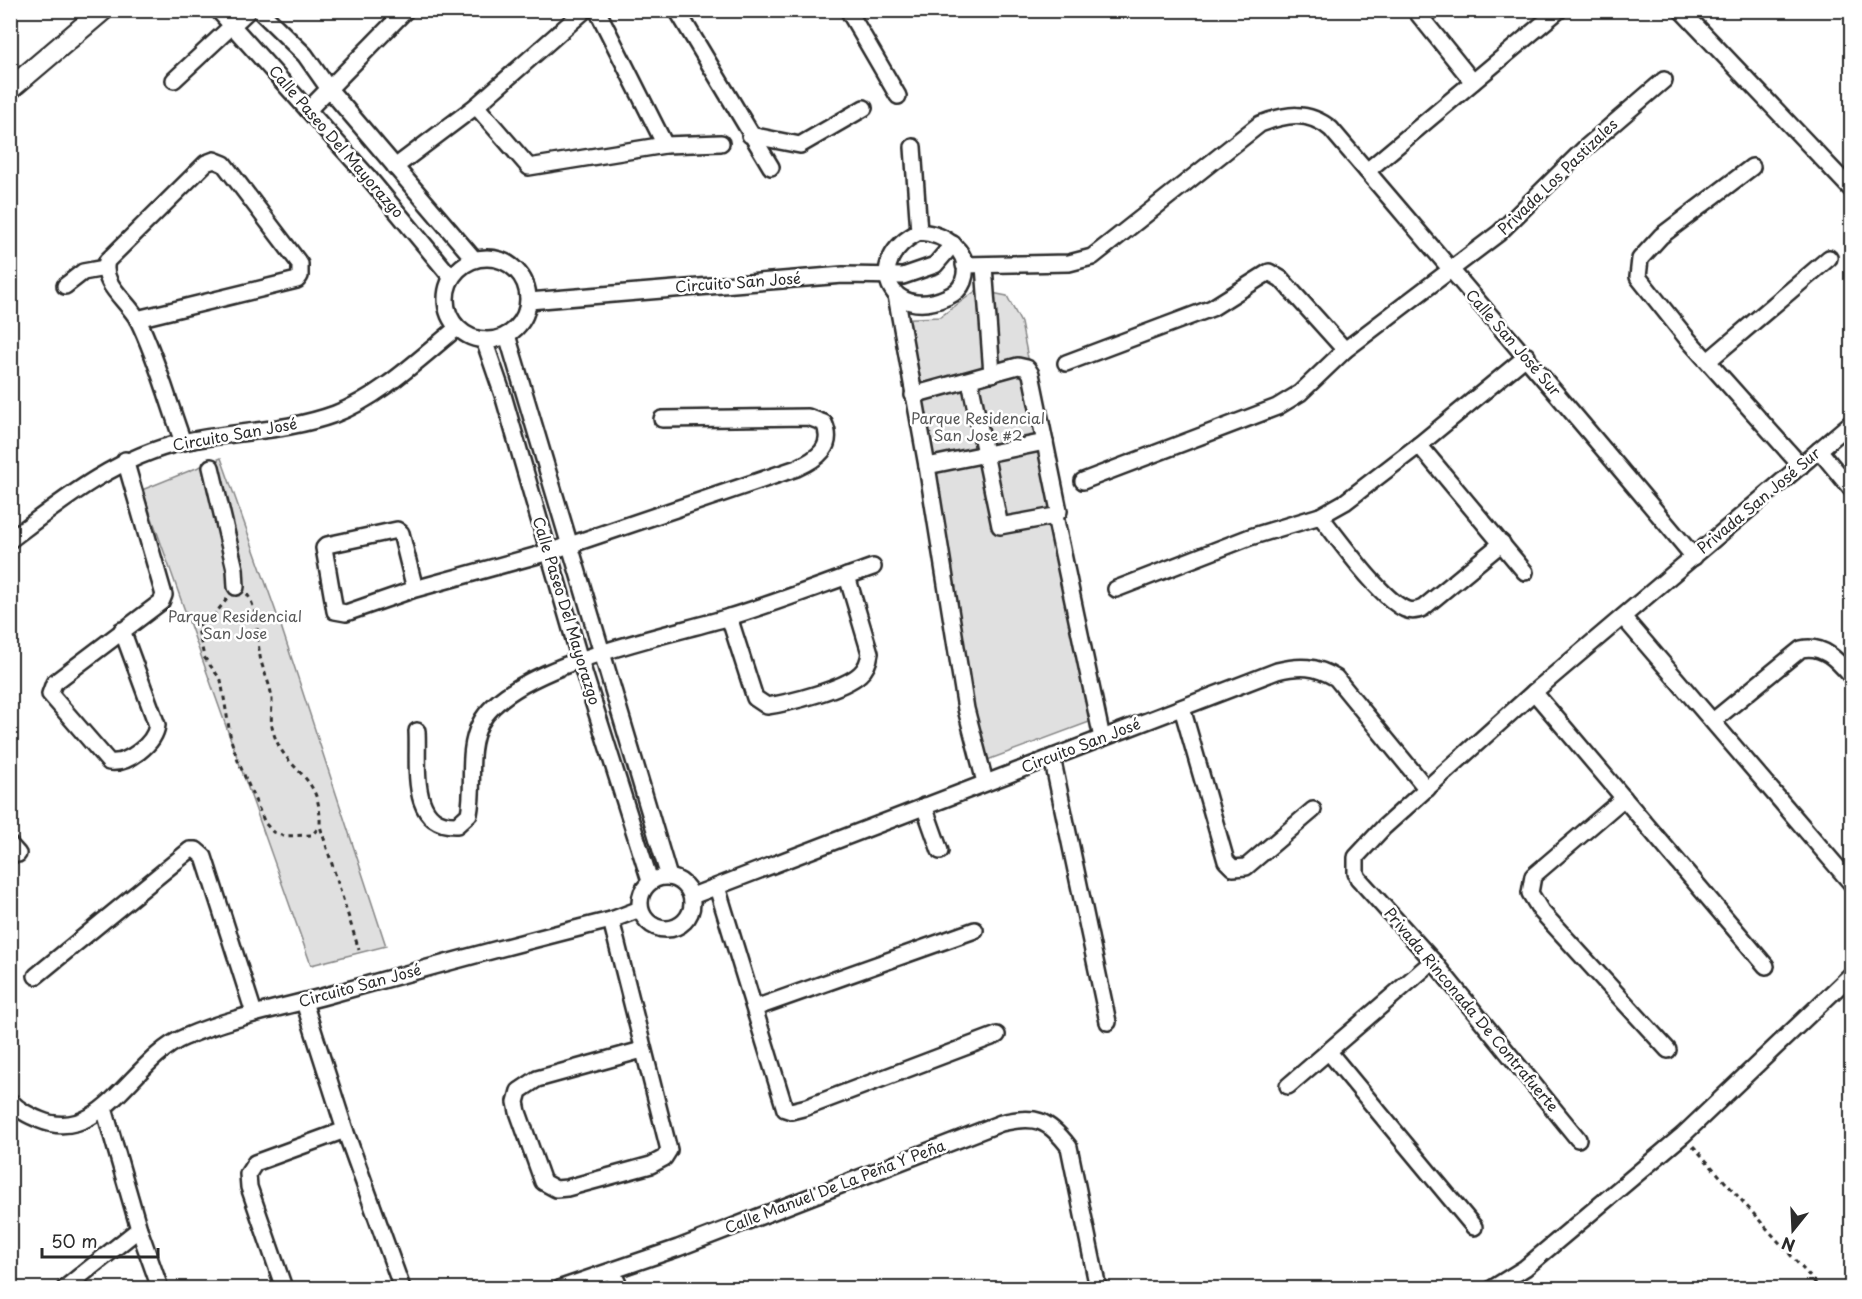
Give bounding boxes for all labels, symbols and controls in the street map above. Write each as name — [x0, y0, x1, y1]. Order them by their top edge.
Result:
street label: Calle Paseo Del Mayorazgo — [264, 60, 410, 222]
street label: Privada Los Pastizales — [1492, 112, 1622, 239]
street label: Circuito San José — [674, 266, 802, 297]
street label: Calle San José Sur — [1461, 283, 1567, 401]
park label: Parque Residencial San Jose #2 — [911, 406, 1045, 446]
street label: Circuito San José — [171, 411, 299, 456]
street label: Privada San José Sur — [1691, 441, 1825, 558]
street label: Calle Paseo Del Mayorazgo — [528, 514, 607, 708]
park label: Parque Residencial San Jose — [168, 604, 302, 644]
street label: Circuito San José — [1017, 711, 1143, 778]
street label: Privada Rinconada De Contrafuerte — [1380, 902, 1565, 1116]
street label: Circuito San José — [296, 957, 424, 1012]
street label: Calle Manuel De La Peña Y Peña — [721, 1133, 948, 1238]
north arrow — [1763, 1200, 1823, 1260]
scale bar — [42, 1221, 158, 1259]
text: 50 m — [51, 1227, 98, 1254]
text: N — [1778, 1232, 1798, 1259]

